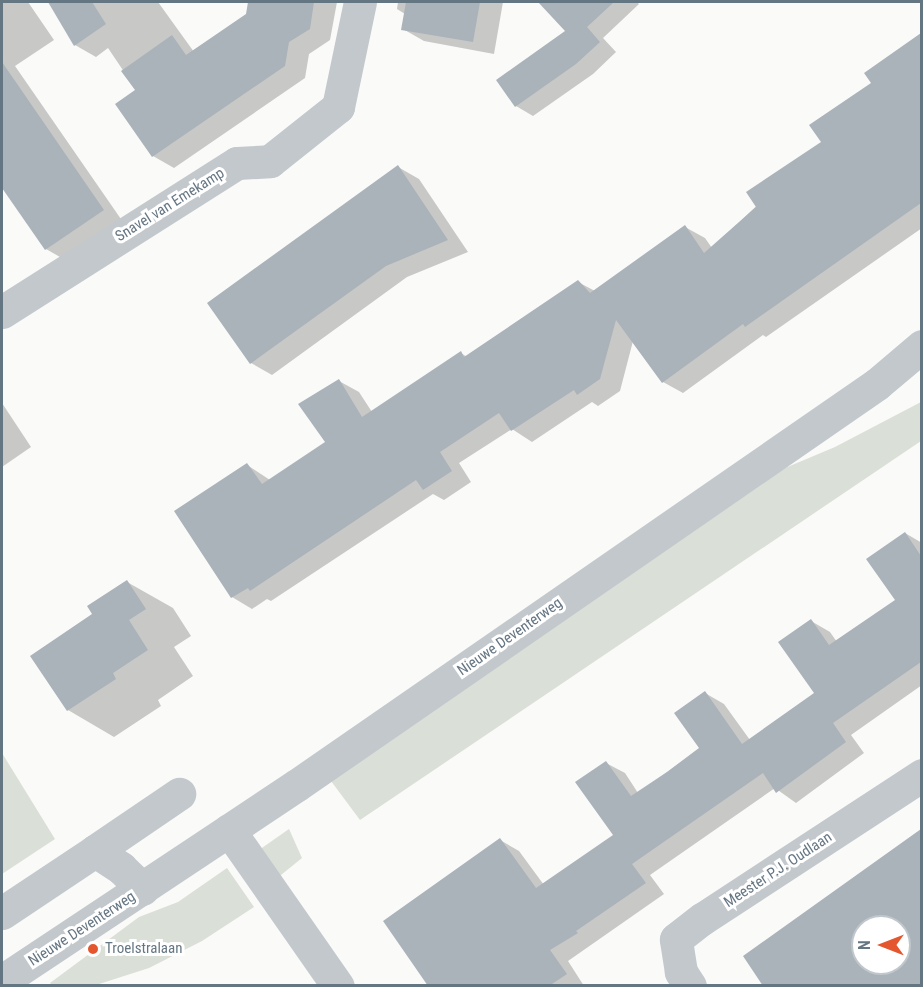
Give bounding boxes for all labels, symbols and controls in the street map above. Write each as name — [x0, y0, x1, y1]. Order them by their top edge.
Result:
street label: Snavel van Emekamp — [112, 164, 228, 246]
street label: Nieuwe Deventerweg — [454, 594, 566, 680]
street label: Meester P.J. Oudlaan — [721, 828, 835, 912]
street label: Nieuwe Deventerweg — [25, 888, 139, 970]
north arrow — [851, 915, 911, 975]
place label: Troelstralaan — [105, 940, 183, 958]
text: N — [855, 940, 874, 950]
marker: Troelstralaan — [86, 942, 100, 956]

